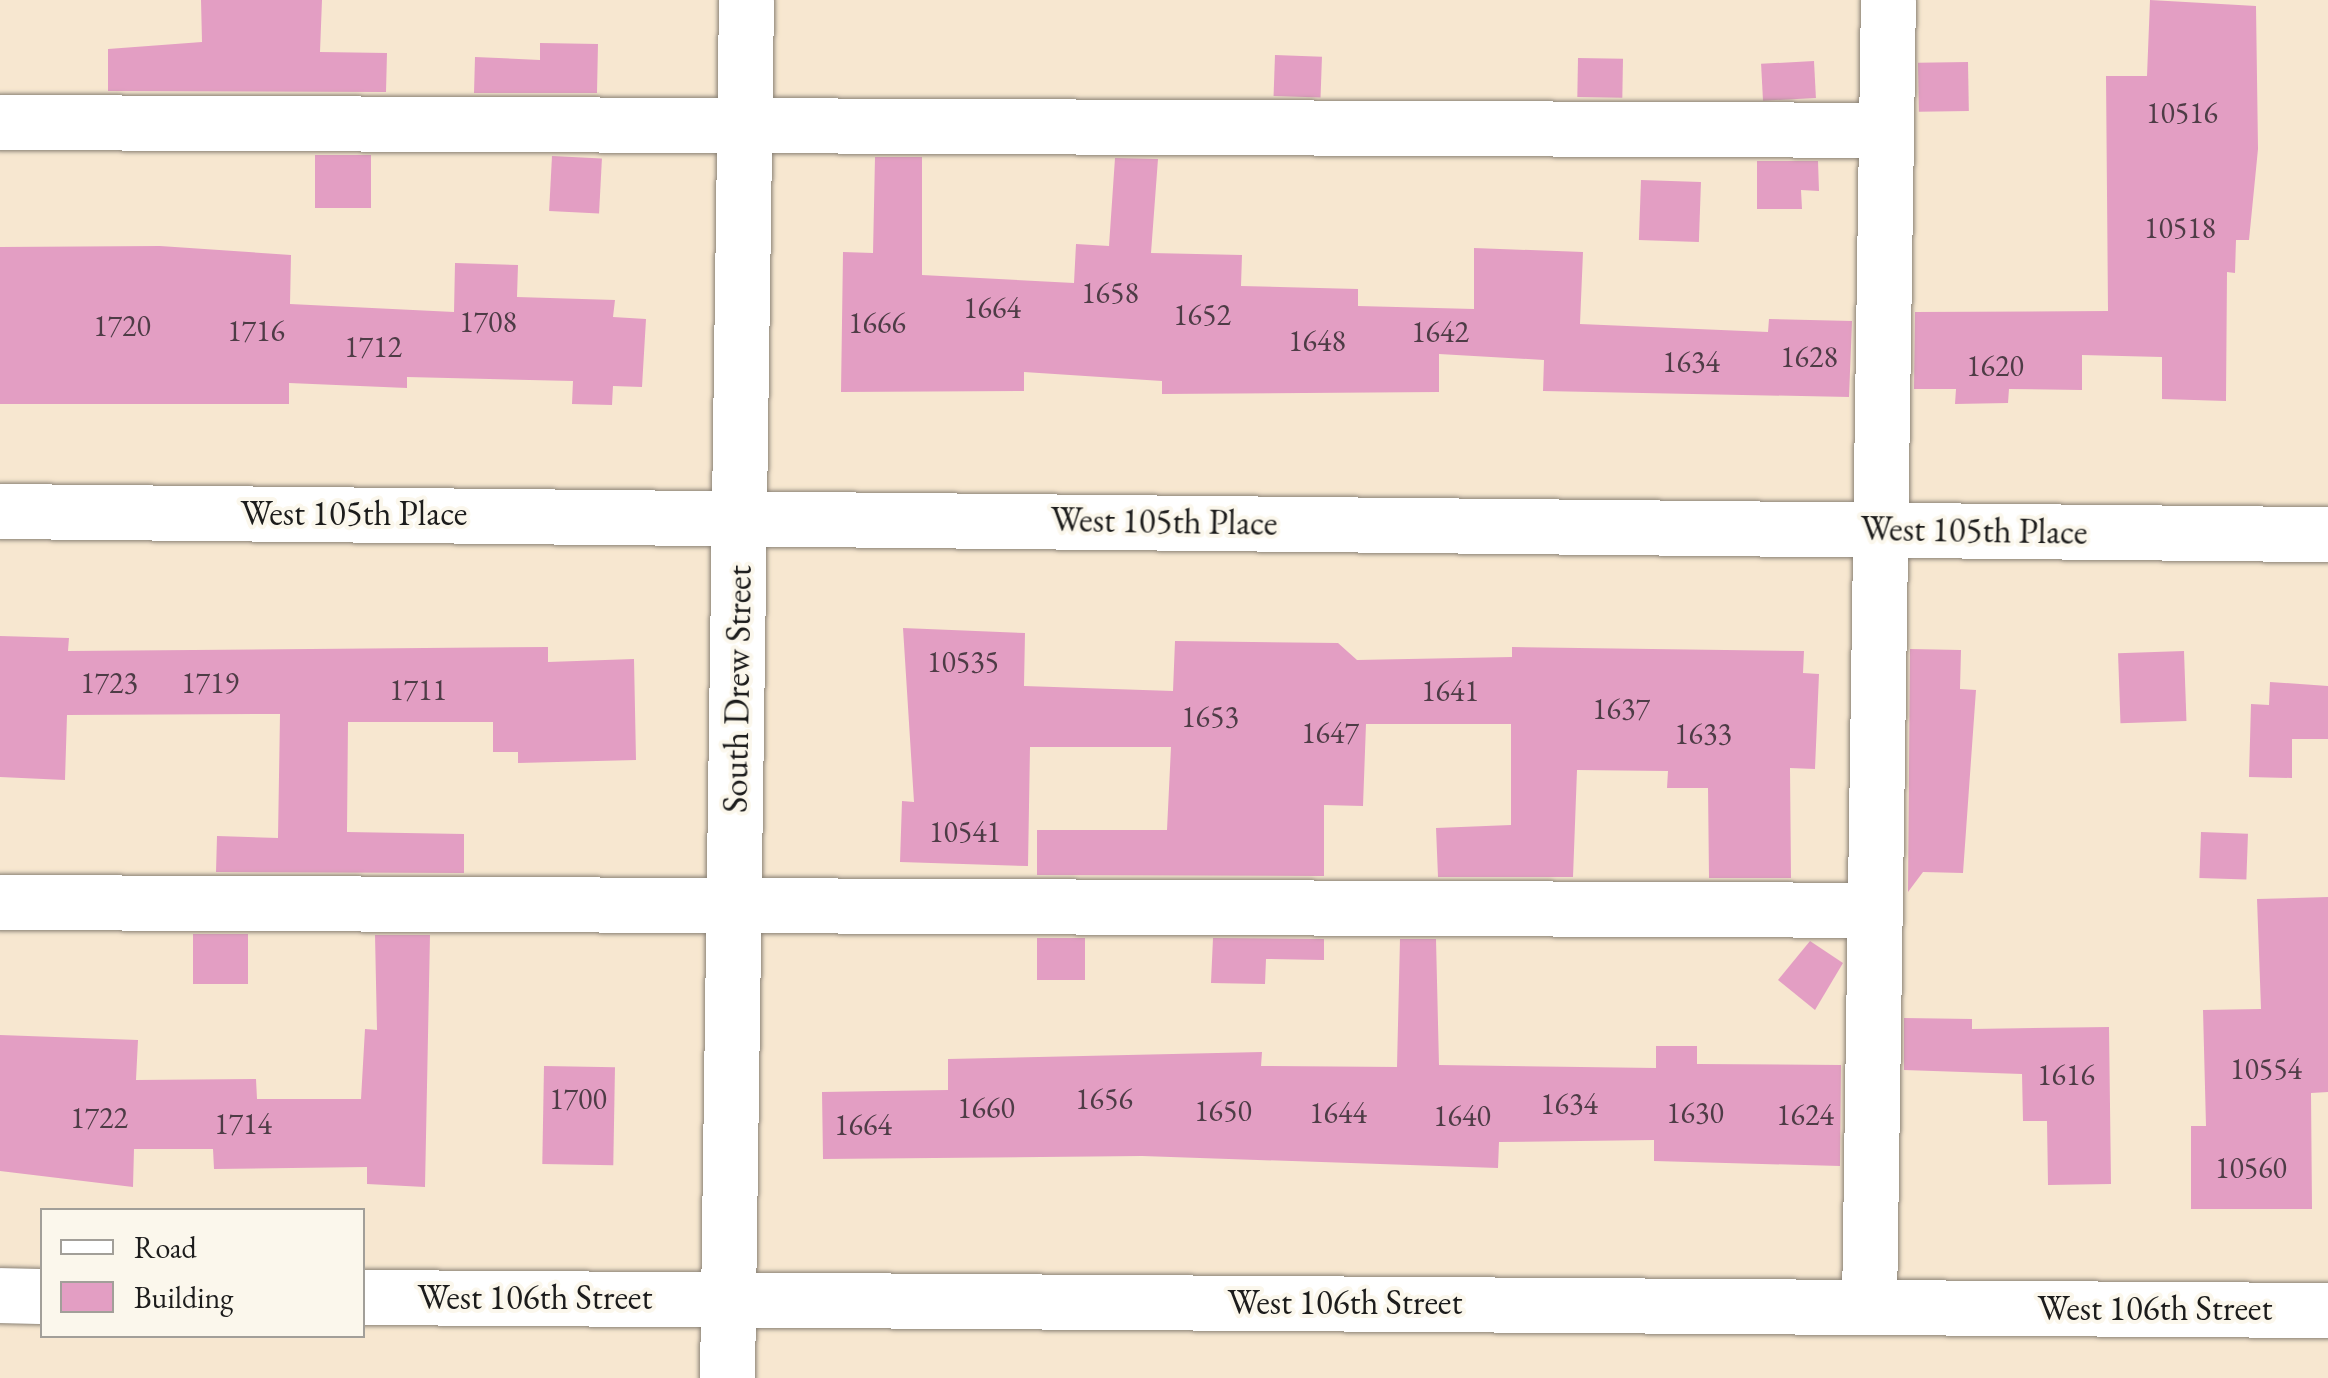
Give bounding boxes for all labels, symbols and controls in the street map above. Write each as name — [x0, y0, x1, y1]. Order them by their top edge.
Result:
house number: 10516 — [2146, 95, 2218, 131]
house number: 10518 — [2144, 210, 2216, 246]
house number: 1658 — [1081, 275, 1139, 311]
house number: 1664 — [963, 290, 1021, 326]
house number: 1652 — [1173, 297, 1231, 333]
house number: 1708 — [459, 304, 517, 340]
house number: 1666 — [848, 305, 906, 341]
house number: 1720 — [93, 308, 151, 344]
house number: 1716 — [227, 313, 285, 349]
house number: 1642 — [1411, 314, 1469, 350]
house number: 1648 — [1288, 323, 1346, 359]
house number: 1712 — [344, 329, 402, 365]
house number: 1628 — [1780, 339, 1838, 375]
house number: 1634 — [1662, 344, 1720, 380]
house number: 1620 — [1966, 348, 2024, 384]
street label: West 105th Place — [241, 492, 467, 534]
street label: West 105th Place — [1050, 498, 1278, 544]
street label: West 105th Place — [1860, 507, 2088, 553]
street label: South Drew Street — [714, 565, 760, 813]
house number: 10535 — [927, 644, 999, 680]
house number: 1723 — [80, 665, 138, 701]
house number: 1719 — [181, 665, 239, 701]
house number: 1711 — [389, 672, 447, 708]
house number: 1641 — [1421, 673, 1479, 709]
house number: 1637 — [1592, 691, 1650, 727]
house number: 1653 — [1181, 699, 1239, 735]
house number: 1647 — [1301, 715, 1359, 751]
house number: 1633 — [1674, 716, 1732, 752]
house number: 10541 — [929, 814, 1001, 850]
house number: 10554 — [2230, 1051, 2302, 1087]
house number: 1616 — [2037, 1057, 2095, 1093]
house number: 1700 — [549, 1081, 607, 1117]
house number: 1656 — [1075, 1081, 1133, 1117]
house number: 1634 — [1540, 1086, 1598, 1122]
house number: 1660 — [957, 1090, 1015, 1126]
house number: 1650 — [1194, 1093, 1252, 1129]
house number: 1644 — [1309, 1095, 1367, 1131]
house number: 1630 — [1666, 1095, 1724, 1131]
house number: 1624 — [1776, 1097, 1834, 1133]
house number: 1640 — [1433, 1098, 1491, 1134]
house number: 1722 — [70, 1100, 128, 1136]
house number: 1714 — [214, 1106, 272, 1142]
house number: 1664 — [834, 1107, 892, 1143]
house number: 10560 — [2215, 1150, 2287, 1186]
legend — [40, 1208, 365, 1338]
text: Road — [134, 1228, 197, 1267]
street label: West 106th Street — [418, 1276, 652, 1318]
text: Building — [134, 1278, 233, 1317]
street label: West 106th Street — [1228, 1281, 1462, 1323]
street label: West 106th Street — [2038, 1287, 2272, 1329]

